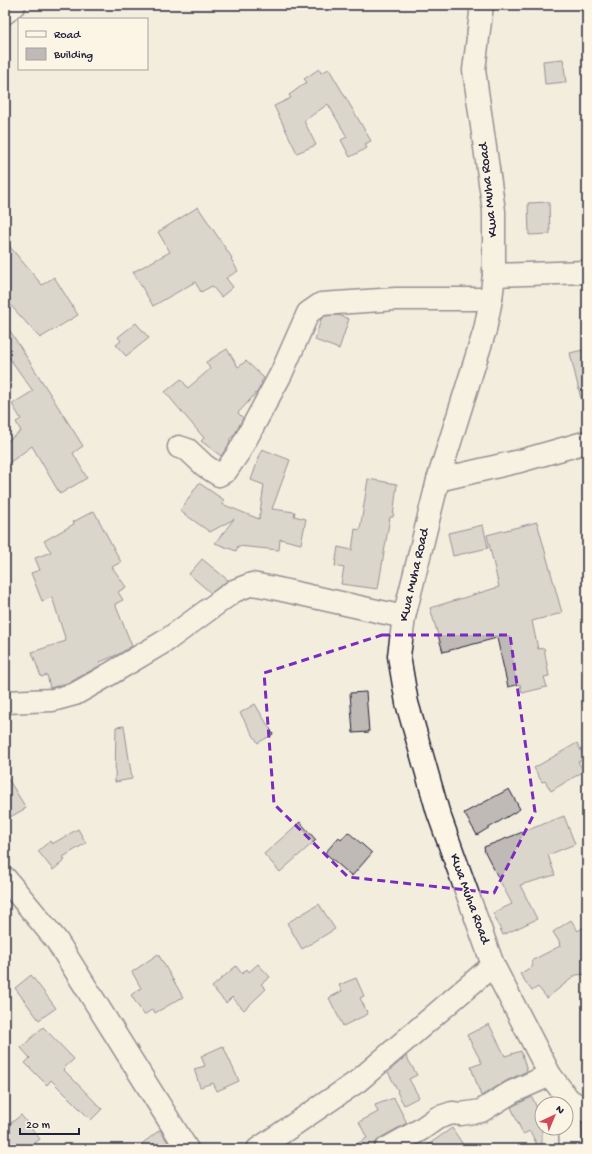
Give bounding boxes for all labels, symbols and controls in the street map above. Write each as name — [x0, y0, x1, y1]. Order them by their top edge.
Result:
legend — [18, 18, 148, 70]
text: Road — [54, 29, 81, 43]
text: Building — [53, 49, 93, 63]
street label: Kwa Muha Road — [475, 140, 502, 238]
street label: Kwa Muha Road — [396, 525, 434, 623]
street label: Kwa Muha Road — [445, 851, 494, 948]
north arrow — [534, 1096, 574, 1136]
text: N — [553, 1103, 566, 1117]
scale bar — [20, 1110, 79, 1136]
text: 20 m — [26, 1119, 51, 1133]

